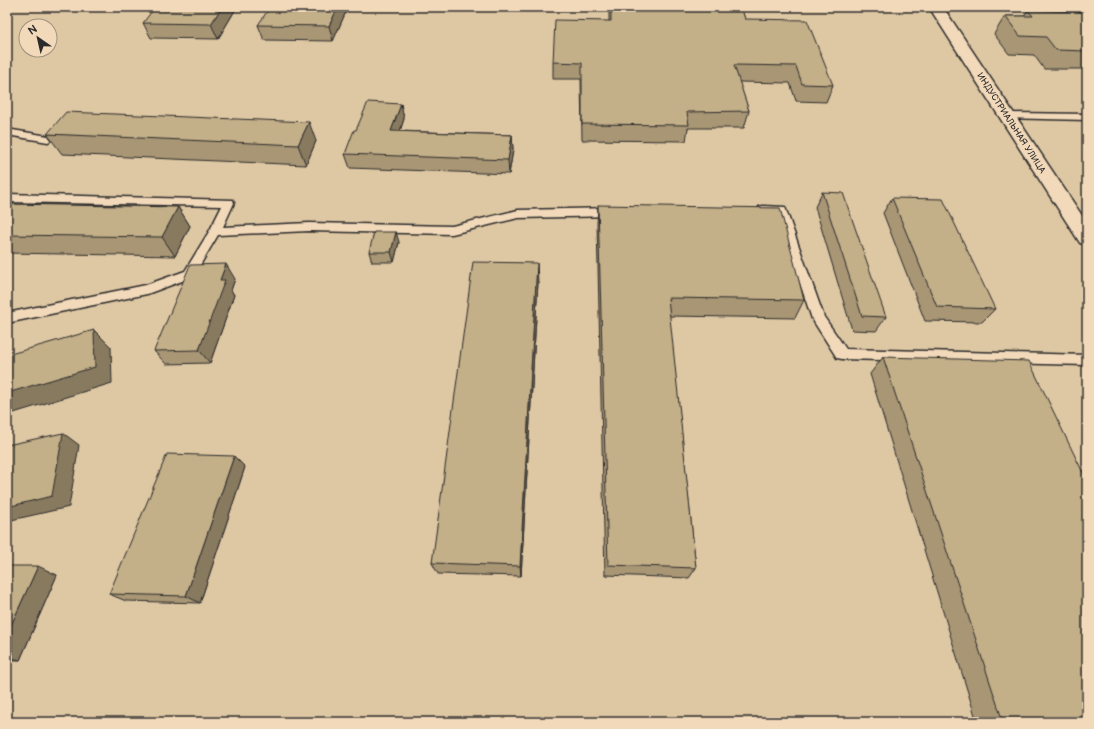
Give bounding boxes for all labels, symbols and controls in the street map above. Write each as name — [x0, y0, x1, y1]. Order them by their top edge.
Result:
north arrow — [18, 18, 58, 58]
text: N — [26, 22, 40, 38]
street label: ИНДУСТРИАЛЬНАЯ УЛИЦА — [974, 71, 1048, 176]

